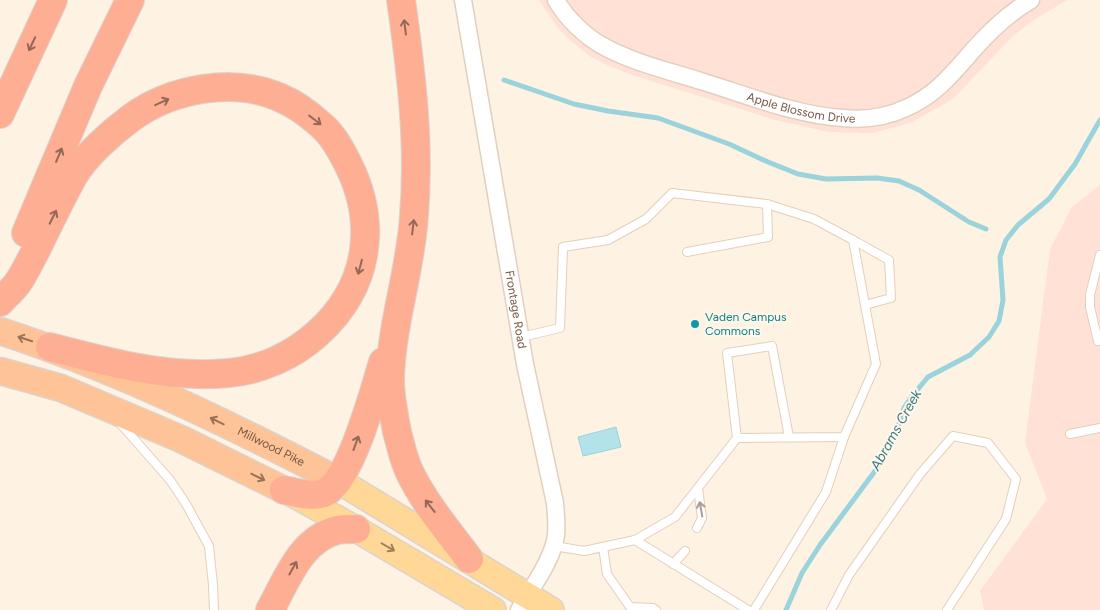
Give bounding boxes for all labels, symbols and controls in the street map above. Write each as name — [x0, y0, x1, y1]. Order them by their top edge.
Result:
one-way arrow — [400, 20, 410, 36]
one-way arrow — [27, 36, 36, 51]
street label: Apple Blossom Drive — [745, 90, 856, 126]
one-way arrow — [154, 96, 169, 106]
one-way arrow — [308, 115, 322, 125]
one-way arrow — [54, 148, 64, 163]
one-way arrow — [49, 210, 58, 225]
one-way arrow — [408, 220, 418, 236]
one-way arrow — [355, 259, 365, 275]
street label: Frontage Road — [502, 269, 529, 350]
place label: Vaden Campus Commons — [705, 310, 787, 338]
marker: Vaden Campus Commons — [689, 318, 701, 330]
one-way arrow — [18, 334, 33, 343]
water label: Abrams Creek — [866, 386, 926, 474]
one-way arrow — [210, 415, 225, 425]
street label: Millwood Pike — [235, 424, 308, 469]
one-way arrow — [352, 435, 361, 451]
one-way arrow — [250, 472, 265, 482]
one-way arrow — [424, 499, 435, 512]
one-way arrow — [696, 502, 706, 518]
one-way arrow — [381, 543, 395, 553]
one-way arrow — [289, 561, 299, 575]

